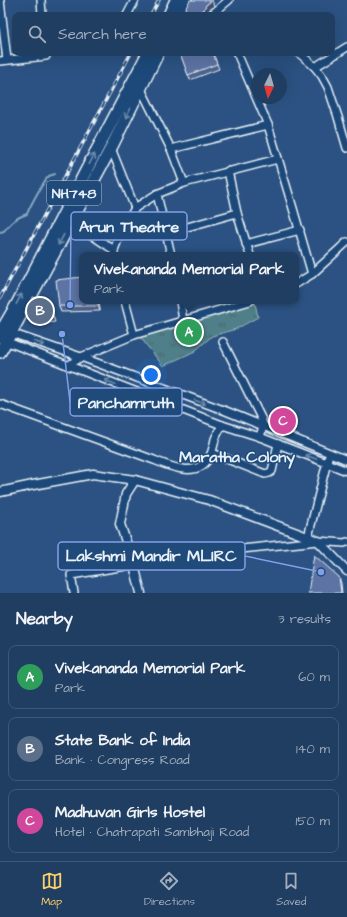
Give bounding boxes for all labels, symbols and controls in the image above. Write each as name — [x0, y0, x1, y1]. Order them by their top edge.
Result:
search box — [12, 12, 335, 56]
icon: search — [26, 23, 48, 45]
text: Search here — [58, 24, 147, 45]
north arrow — [251, 68, 287, 104]
one-way arrow — [124, 106, 131, 118]
one-way arrow — [89, 153, 96, 165]
road number: NH748 — [47, 181, 101, 205]
callout: Arun Theatre — [71, 212, 187, 240]
text: Arun Theatre — [79, 216, 179, 238]
one-way arrow — [57, 234, 64, 246]
popup — [79, 252, 299, 304]
text: Vivekananda Memorial Park — [94, 259, 284, 280]
text: Park — [94, 280, 124, 298]
one-way arrow — [16, 293, 24, 305]
pin: B — [27, 296, 53, 326]
pin: A — [176, 317, 202, 347]
one-way arrow — [32, 339, 44, 347]
your location — [141, 365, 161, 385]
one-way arrow — [105, 377, 117, 385]
callout: Panchamruth — [70, 388, 182, 416]
text: Panchamruth — [78, 392, 175, 414]
one-way arrow — [194, 398, 206, 406]
pin: C — [270, 406, 296, 436]
district label: Maratha Colony — [179, 446, 295, 469]
one-way arrow — [305, 452, 317, 460]
callout: Lakshmi Mandir MLIRC — [58, 542, 245, 570]
text: Lakshmi Mandir MLIRC — [66, 545, 237, 567]
text: Nearby — [16, 607, 73, 631]
text: 3 results — [278, 610, 331, 628]
text: Vivekananda Memorial Park — [55, 658, 245, 679]
text: A — [26, 668, 34, 686]
text: 60 m — [298, 668, 330, 686]
text: Park — [55, 679, 85, 697]
text: State Bank of India — [55, 730, 190, 751]
text: B — [25, 740, 35, 758]
text: 140 m — [296, 740, 330, 758]
text: Bank · Congress Road — [55, 751, 190, 769]
text: Madhuvan Girls Hostel — [55, 802, 205, 823]
text: C — [25, 812, 35, 830]
text: 150 m — [296, 812, 330, 830]
text: Hotel · Chatrapati Sambhaji Road — [55, 823, 249, 841]
tab: Map — [41, 870, 63, 909]
tab: Directions — [144, 870, 195, 909]
tab: Saved — [276, 870, 306, 909]

